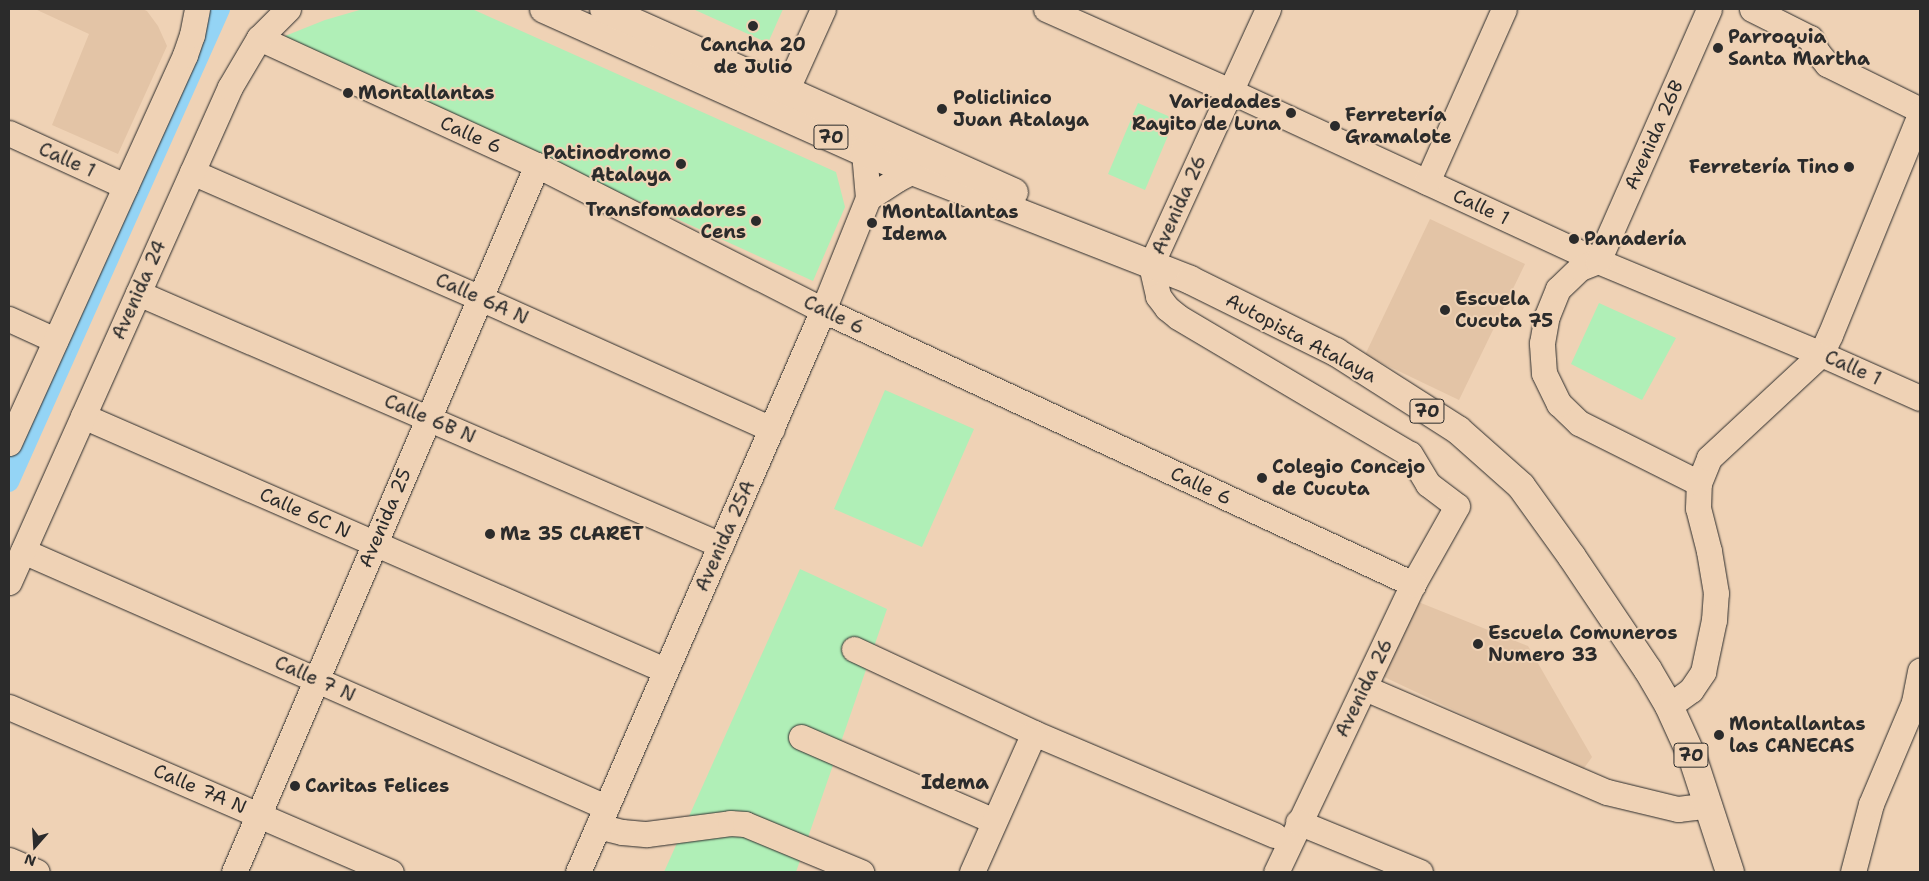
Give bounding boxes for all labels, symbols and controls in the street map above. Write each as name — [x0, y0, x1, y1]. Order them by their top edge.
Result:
marker: Cancha 20 de Julio — [747, 20, 759, 32]
place label: Parroquia Santa Martha — [1728, 26, 1870, 70]
place label: Cancha 20 de Julio — [700, 34, 806, 78]
marker: Parroquia Santa Martha — [1712, 42, 1724, 54]
street label: Avenida 26B — [1620, 77, 1688, 193]
place label: Montallantas — [358, 82, 494, 104]
marker: Montallantas — [342, 87, 354, 99]
place label: Policlinico Juan Atalaya — [953, 87, 1089, 131]
place label: Variedades Rayito de Luna — [1132, 91, 1281, 135]
marker: Policlinico Juan Atalaya — [935, 102, 949, 116]
place label: Ferretería Gramalote — [1345, 104, 1452, 148]
marker: Variedades Rayito de Luna — [1285, 107, 1297, 119]
street label: Calle 6 — [437, 111, 505, 159]
marker: Ferretería Gramalote — [1329, 120, 1341, 132]
road number: 70 — [812, 121, 850, 152]
street label: Calle 1 — [35, 137, 99, 183]
place label: Patinodromo Atalaya — [543, 142, 671, 186]
street label: Avenida 26 — [1147, 152, 1211, 258]
place label: Ferretería Tino — [1689, 156, 1839, 178]
marker: Patinodromo Atalaya — [675, 158, 687, 170]
marker: Ferretería Tino — [1843, 161, 1855, 173]
street label: Calle 1 — [1449, 184, 1513, 230]
place label: Transfomadores Cens — [585, 199, 746, 243]
place label: Montallantas Idema — [882, 201, 1018, 245]
marker: Transfomadores Cens — [750, 215, 762, 227]
marker: Montallantas Idema — [866, 217, 878, 229]
place label: Panadería — [1584, 228, 1686, 250]
marker: Panadería — [1568, 233, 1580, 245]
street label: Avenida 24 — [107, 237, 171, 343]
street label: Calle 6A N — [432, 268, 532, 330]
place label: Escuela Cucuta 75 — [1455, 288, 1553, 332]
street label: Autopista Atalaya — [1222, 289, 1380, 387]
street label: Calle 6 — [800, 291, 868, 339]
marker: Escuela Cucuta 75 — [1439, 304, 1451, 316]
street label: Calle 1 — [1821, 345, 1885, 391]
street label: Calle 6B N — [381, 390, 479, 448]
road number: 70 — [1408, 396, 1446, 426]
place label: Colegio Concejo de Cucuta — [1272, 456, 1425, 500]
street label: Calle 6 — [1167, 462, 1235, 510]
street label: Avenida 25 — [354, 465, 416, 571]
marker: Colegio Concejo de Cucuta — [1256, 472, 1268, 484]
street label: Avenida 25A — [690, 477, 760, 595]
street label: Calle 6C N — [256, 483, 354, 543]
place label: Mz 35 CLARET — [500, 523, 644, 545]
marker: Mz 35 CLARET — [484, 528, 496, 540]
place label: Escuela Comuneros Numero 33 — [1488, 622, 1677, 666]
street label: Avenida 26 — [1330, 635, 1398, 741]
marker: Escuela Comuneros Numero 33 — [1472, 638, 1484, 650]
street label: Calle 7 N — [271, 651, 359, 707]
place label: Montallantas las CANECAS — [1729, 713, 1865, 757]
marker: Montallantas las CANECAS — [1713, 729, 1725, 741]
road number: 70 — [1672, 740, 1710, 770]
street label: Calle 7A N — [150, 759, 250, 819]
district label: Idema — [921, 770, 989, 794]
place label: Caritas Felices — [305, 775, 449, 797]
marker: Caritas Felices — [289, 780, 301, 792]
north arrow — [10, 821, 60, 871]
text: N — [22, 850, 38, 870]

